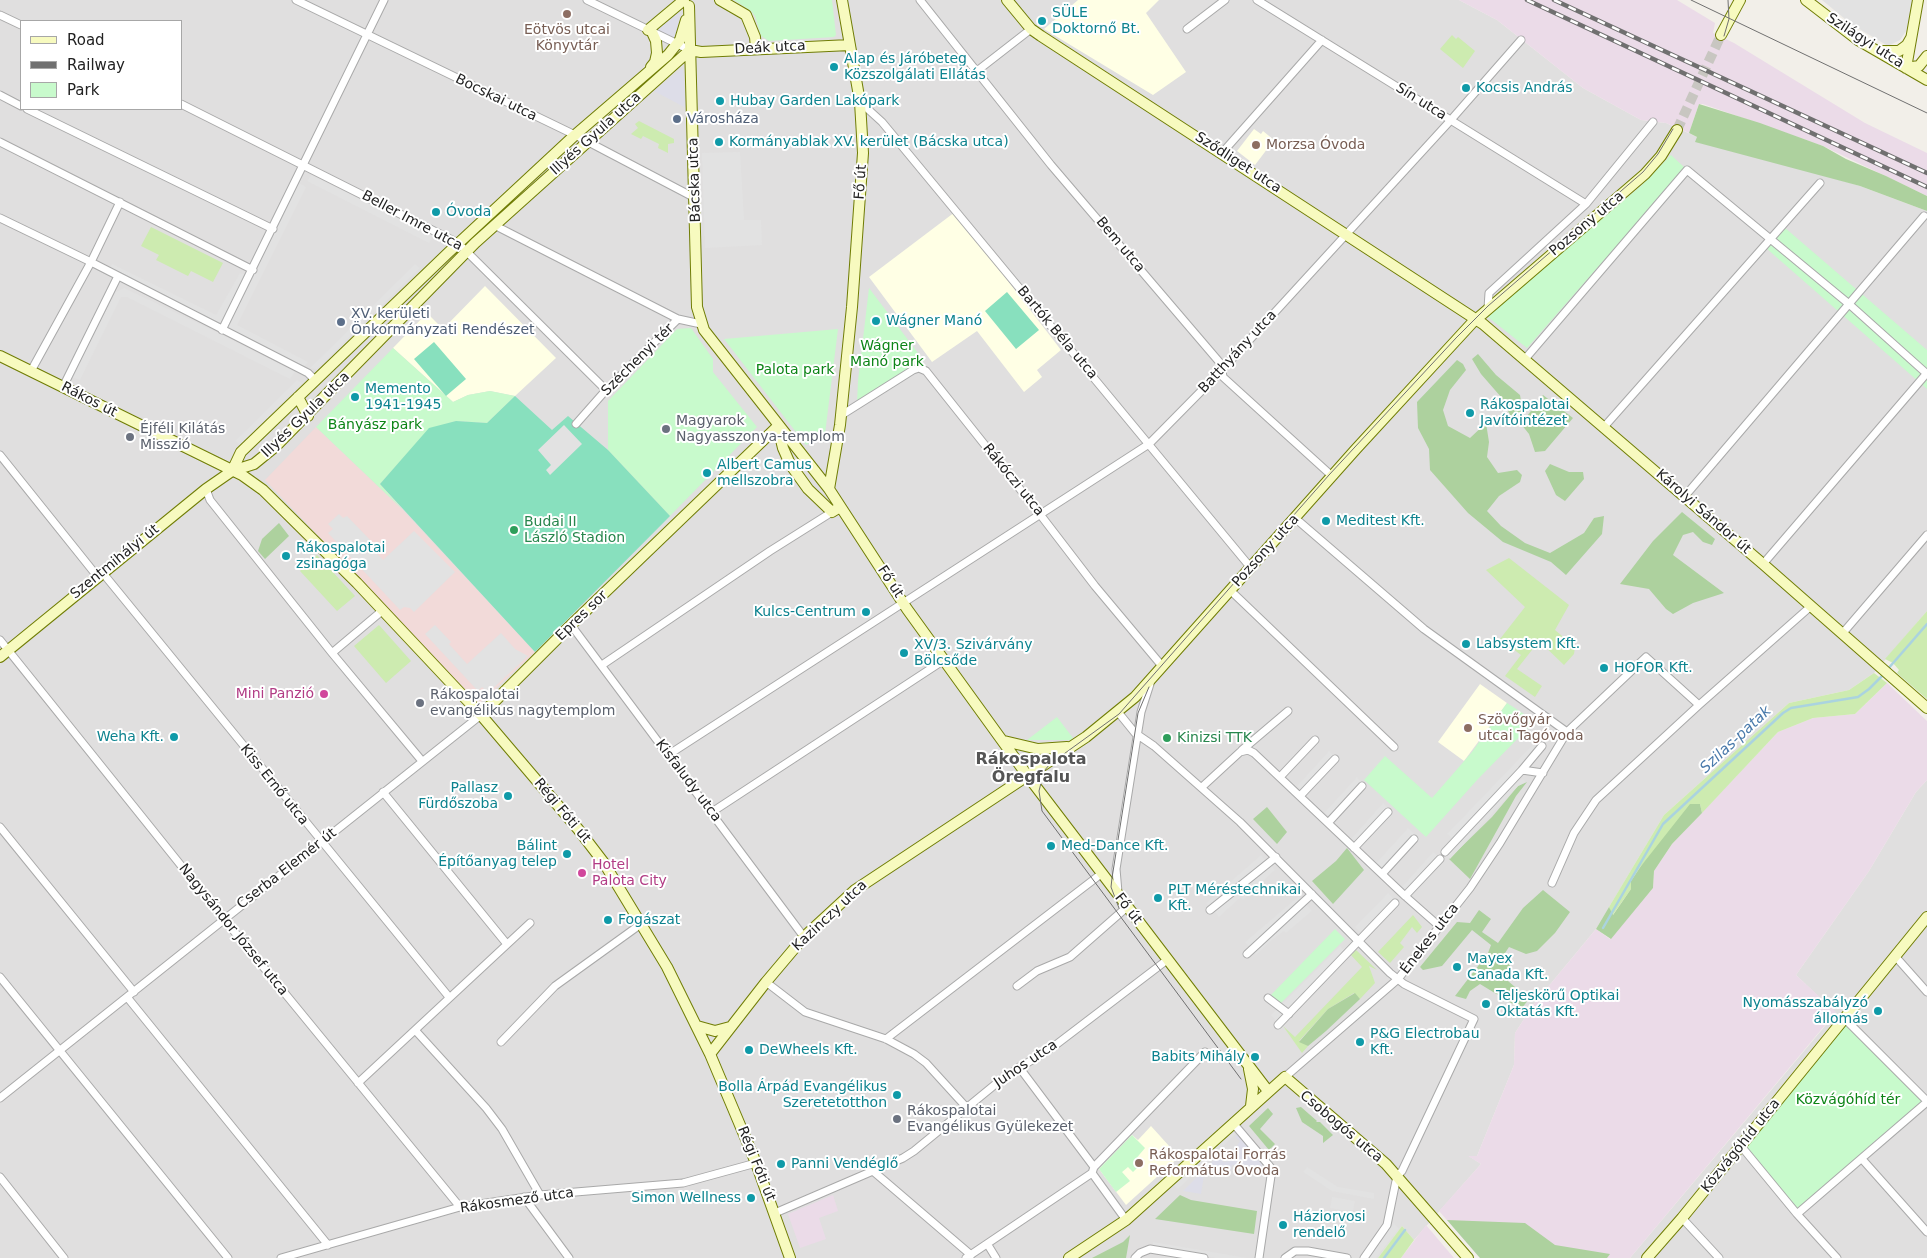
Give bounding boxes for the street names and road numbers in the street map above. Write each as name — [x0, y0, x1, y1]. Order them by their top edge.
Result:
street label: Szilágyi utca — [1823, 10, 1907, 72]
street label: Deák utca — [734, 38, 806, 58]
street label: Bocskai utca — [453, 71, 539, 125]
street label: Sín utca — [1392, 80, 1450, 124]
street label: Illyés Gyula utca — [547, 89, 645, 179]
street label: Sződliget utca — [1192, 129, 1284, 197]
street label: Bácska utca — [685, 137, 705, 223]
street label: Fő út — [851, 164, 871, 200]
street label: Beller Imre utca — [359, 187, 465, 255]
street label: Pozsony utca — [1546, 188, 1628, 260]
street label: Bem utca — [1092, 214, 1148, 276]
street label: Bartók Béla utca — [1013, 283, 1101, 383]
street label: Batthyány utca — [1195, 307, 1281, 397]
street label: Széchenyi tér — [598, 320, 678, 400]
street label: Illyés Gyula utca — [258, 369, 354, 461]
street label: Rákos út — [58, 379, 120, 421]
street label: Rákóczi utca — [979, 440, 1047, 520]
street label: Károlyi Sándor út — [1652, 466, 1754, 558]
street label: Pozsony utca — [1229, 511, 1303, 591]
street label: Szentmihályi út — [67, 521, 163, 603]
street label: Fő út — [873, 563, 907, 601]
street label: Epres sor — [553, 587, 611, 645]
street label: Kisfaludy utca — [652, 736, 724, 826]
street label: Kiss Ernő utca — [236, 741, 312, 829]
street label: Régi Fóti út — [530, 775, 594, 847]
street label: Cserba Elemér út — [234, 825, 340, 913]
street label: Nagysándor József utca — [175, 861, 291, 999]
street label: Kazinczy utca — [789, 877, 871, 955]
street label: Fő út — [1111, 890, 1145, 928]
street label: Énekes utca — [1397, 900, 1463, 978]
street label: Juhos utca — [991, 1037, 1061, 1091]
street label: Csobogós utca — [1296, 1087, 1386, 1167]
street label: Közvágóhíd utca — [1698, 1096, 1784, 1196]
street label: Régi Fóti út — [733, 1124, 779, 1204]
street label: Rákosmező utca — [459, 1185, 575, 1217]

